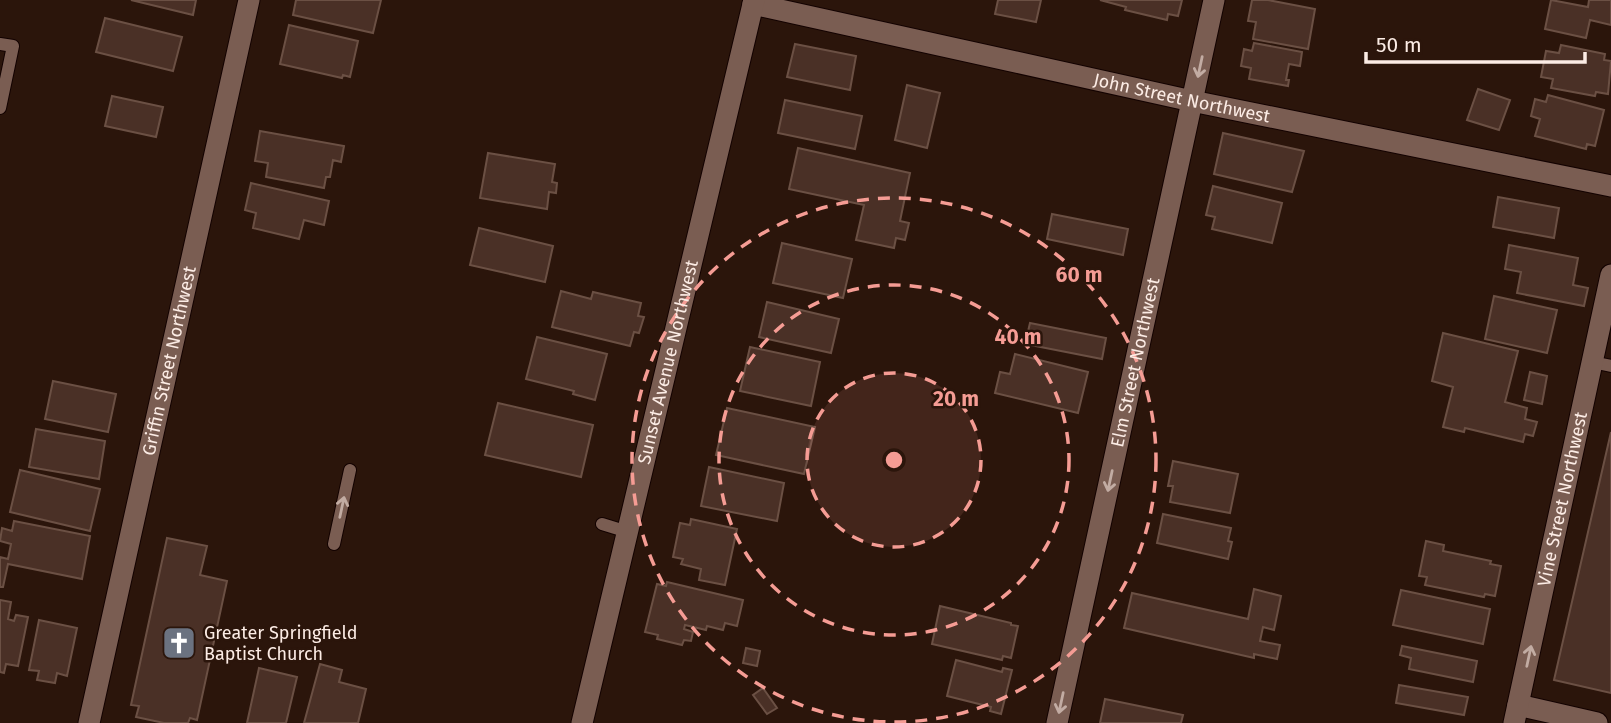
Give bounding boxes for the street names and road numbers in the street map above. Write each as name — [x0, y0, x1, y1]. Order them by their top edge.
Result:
street label: John Street Northwest — [1091, 69, 1273, 128]
street label: Sunset Avenue Northwest — [633, 257, 703, 466]
street label: Griffin Street Northwest — [138, 264, 201, 457]
street label: Elm Street Northwest — [1106, 275, 1165, 449]
street label: Vine Street Northwest — [1533, 409, 1592, 589]

